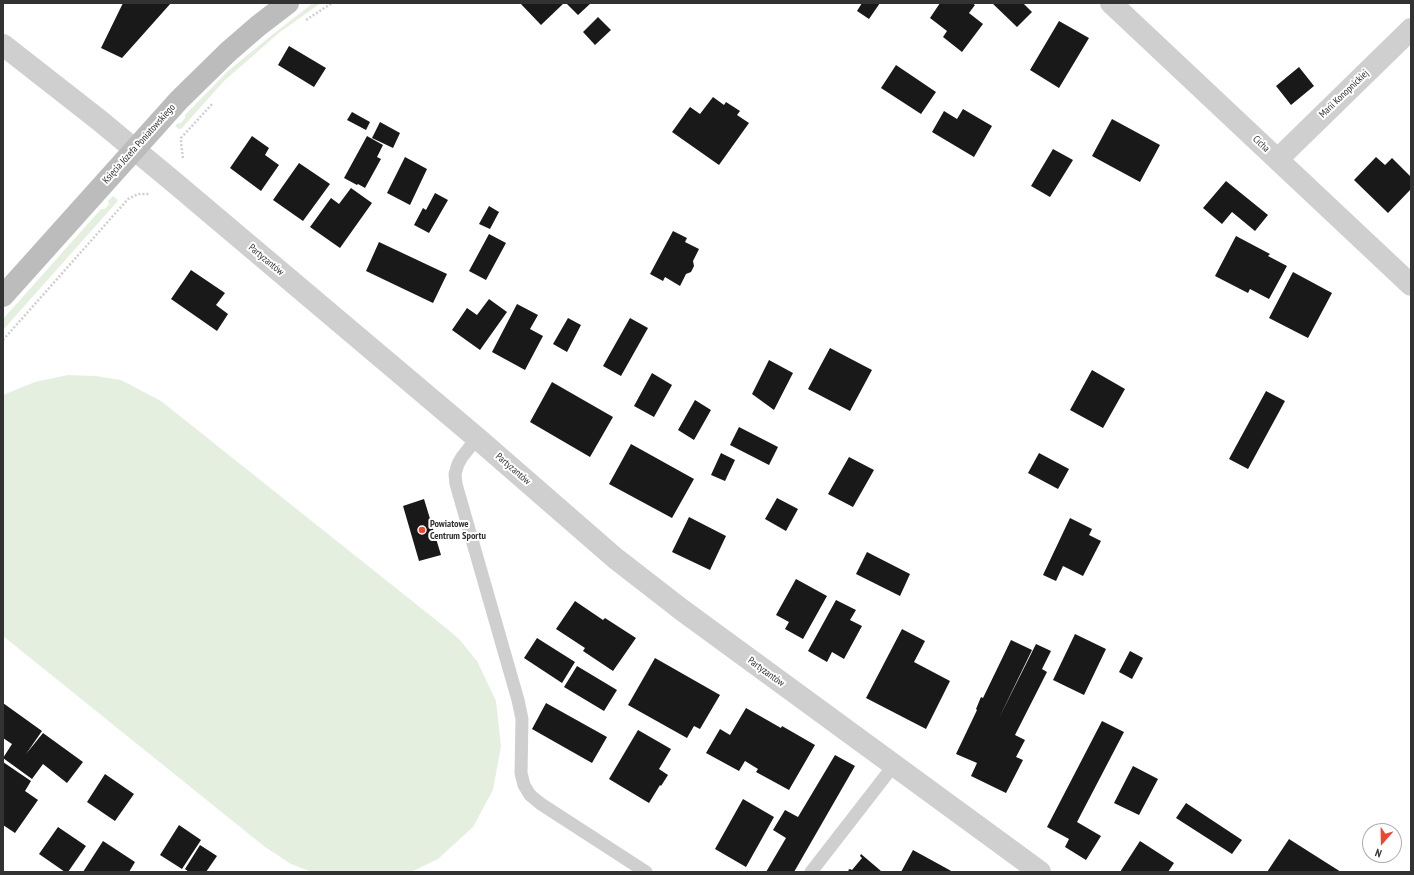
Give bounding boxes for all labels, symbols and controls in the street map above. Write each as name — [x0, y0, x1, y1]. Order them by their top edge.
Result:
street label: Marii Konopnickiej — [1317, 67, 1371, 121]
street label: Księcia Józefa Poniatowskiego — [100, 102, 178, 186]
street label: Cicha — [1250, 133, 1272, 155]
street label: Partyzantów — [246, 242, 286, 278]
street label: Partyzantów — [493, 451, 533, 487]
place label: Powiatowe Centrum Sportu — [430, 518, 486, 542]
marker: Powiatowe Centrum Sportu — [417, 525, 427, 535]
street label: Partyzantów — [745, 655, 787, 689]
north arrow — [1362, 823, 1402, 863]
text: N — [1373, 846, 1383, 861]

